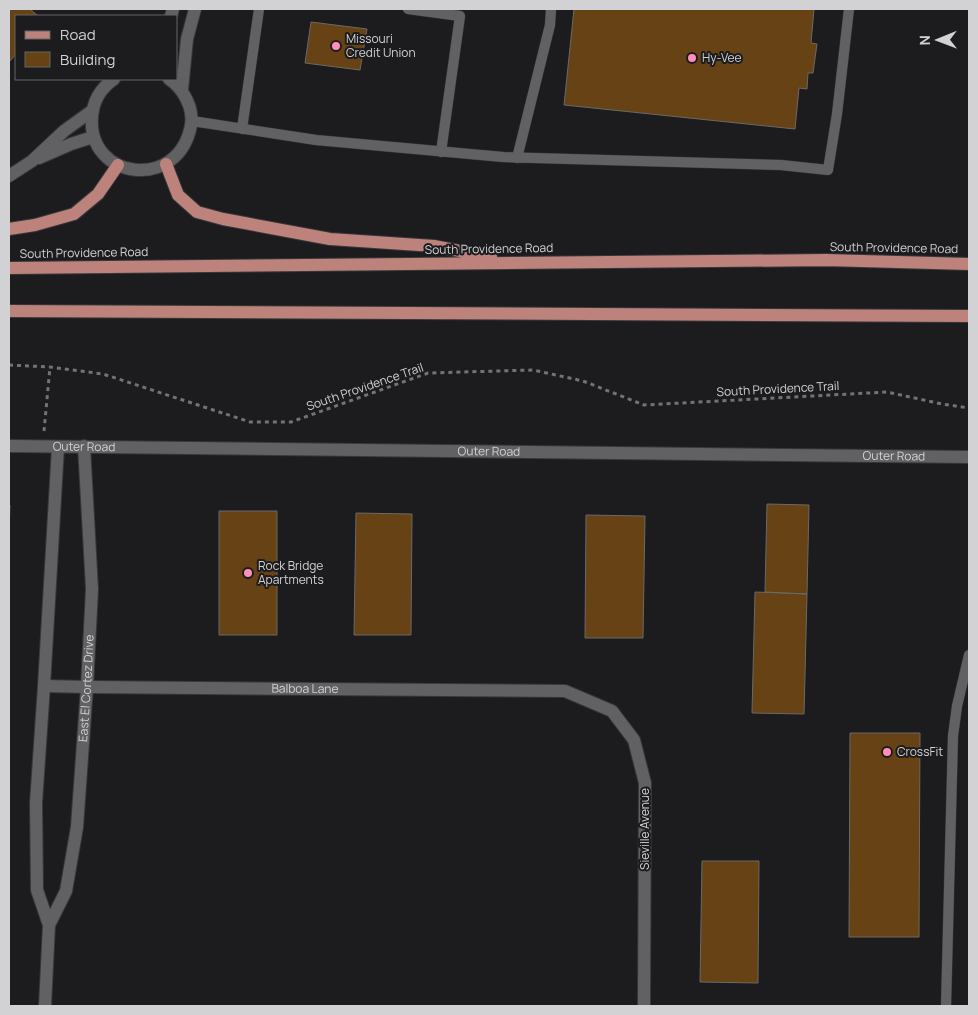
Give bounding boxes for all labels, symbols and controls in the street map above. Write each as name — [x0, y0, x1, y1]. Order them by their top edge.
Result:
legend — [15, 15, 178, 80]
north arrow — [913, 15, 963, 65]
text: Road — [60, 24, 96, 45]
place label: Missouri Credit Union — [346, 30, 416, 61]
text: N — [915, 35, 934, 45]
marker: Missouri Credit Union — [330, 40, 342, 52]
text: Building — [60, 49, 115, 70]
place label: Hy-Vee — [702, 49, 742, 66]
marker: Hy-Vee — [686, 52, 698, 64]
street label: South Providence Road — [830, 238, 958, 257]
street label: South Providence Road — [425, 239, 553, 258]
street label: South Providence Road — [20, 243, 148, 262]
street label: South Providence Trail — [304, 358, 426, 415]
street label: South Providence Trail — [716, 377, 840, 400]
street label: Outer Road — [53, 438, 115, 455]
street label: Outer Road — [458, 442, 520, 460]
street label: Outer Road — [863, 447, 925, 464]
place label: Rock Bridge Apartments — [258, 557, 324, 588]
marker: Rock Bridge Apartments — [242, 567, 254, 579]
street label: East El Cortez Drive — [74, 634, 98, 743]
street label: Balboa Lane — [271, 680, 339, 697]
place label: CrossFit — [897, 743, 943, 760]
marker: CrossFit — [881, 746, 893, 758]
street label: Sieville Avenue — [636, 788, 653, 870]

